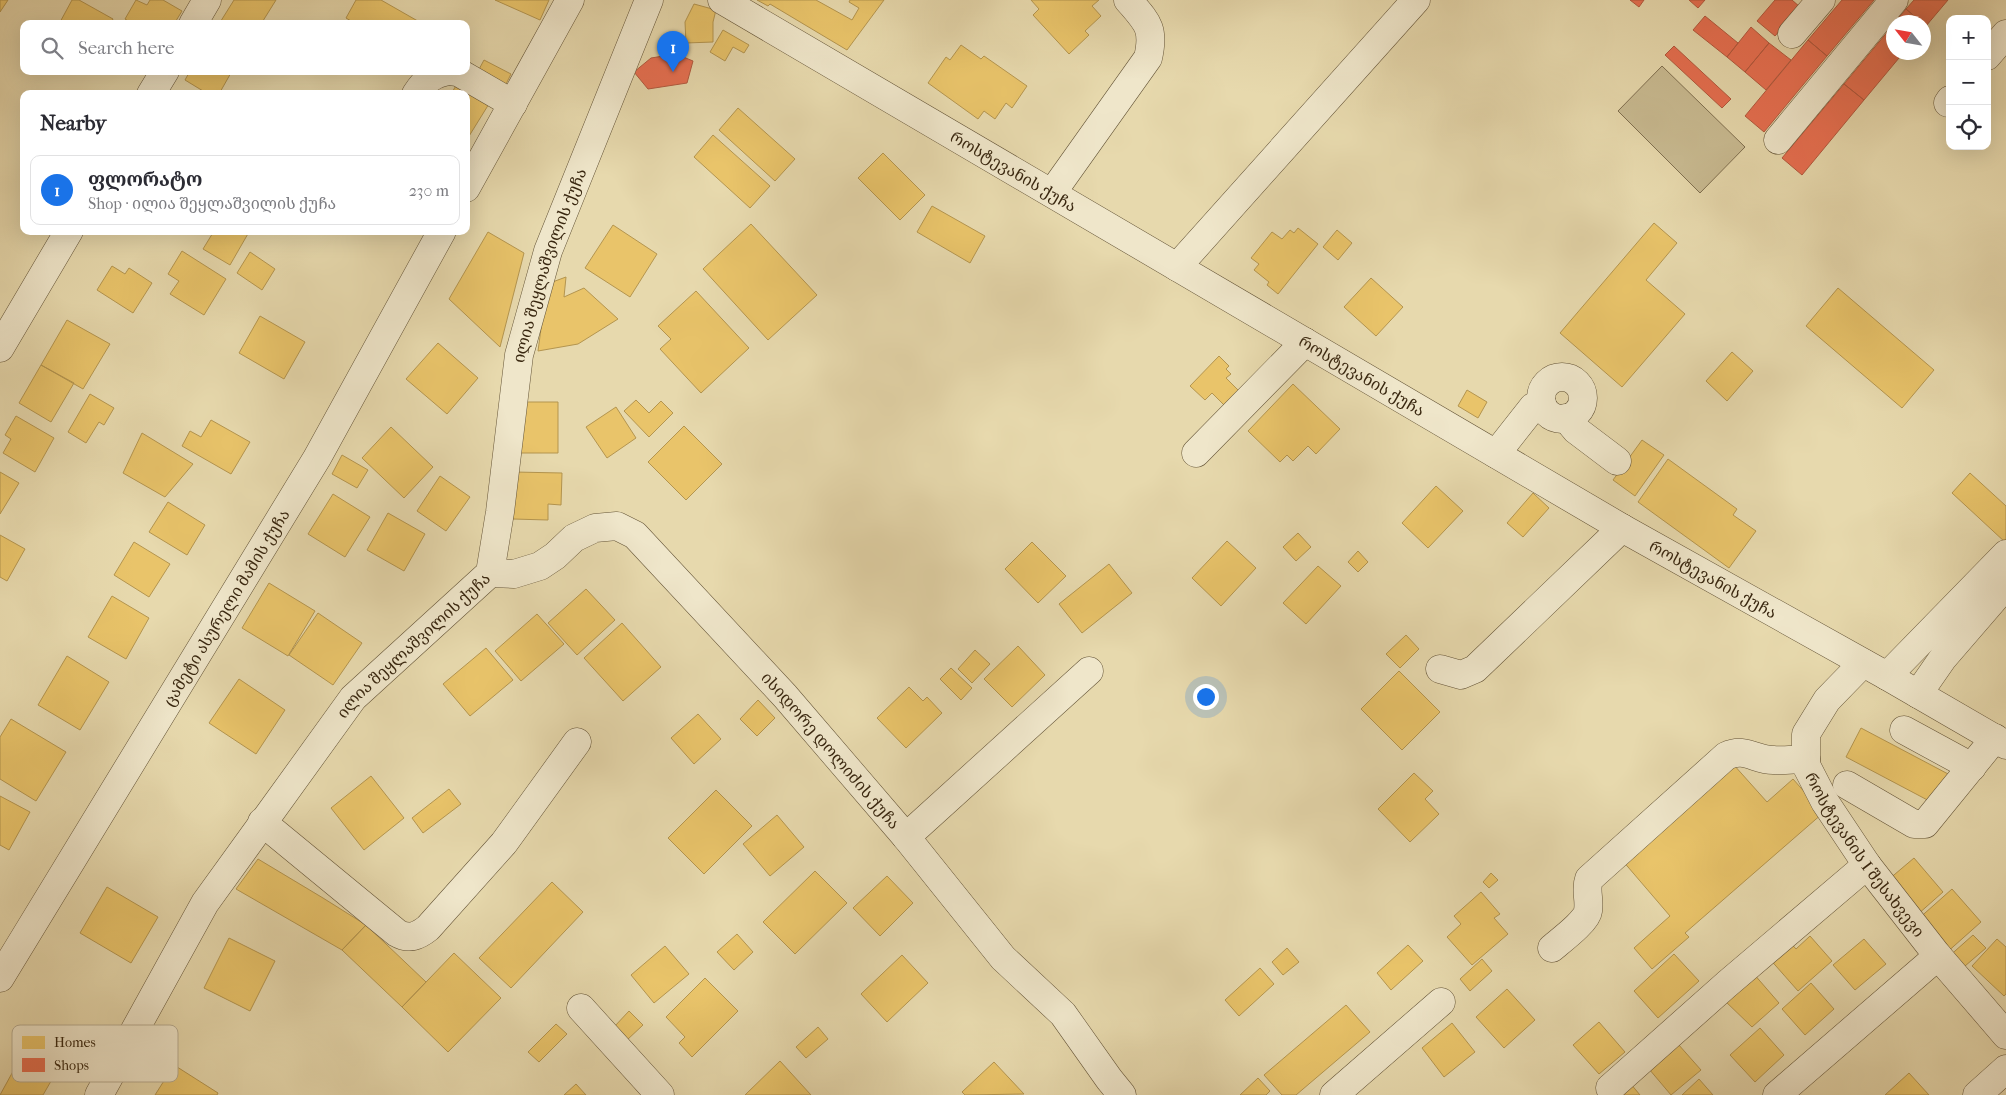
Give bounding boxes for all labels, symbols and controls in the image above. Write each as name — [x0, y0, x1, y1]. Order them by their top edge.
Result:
north arrow — [1886, 15, 1931, 60]
map controls — [1946, 15, 1991, 150]
button: + — [1946, 15, 1991, 60]
search box — [20, 20, 470, 75]
pin: 1 — [657, 31, 689, 72]
icon: search — [38, 34, 66, 62]
text: Search here — [78, 37, 174, 59]
button: − — [1946, 60, 1991, 105]
button: locate — [1946, 105, 1991, 150]
text: Nearby — [40, 111, 106, 135]
street label: როსტევანის ქუჩა — [947, 127, 1080, 215]
street label: ილია შეყლაშვილის ქუჩა — [509, 165, 590, 364]
text: ფლორატო — [88, 169, 202, 191]
text: 1 — [54, 181, 60, 200]
text: 230 m — [409, 181, 449, 200]
text: Shop · ილია შეყლაშვილის ქუჩა — [88, 194, 336, 213]
street label: როსტევანის ქუჩა — [1296, 331, 1428, 420]
street label: ცამეტი ასურელი მამის ქუჩა — [159, 505, 293, 709]
street label: როსტევანის ქუჩა — [1646, 536, 1780, 622]
street label: ილია შეყლაშვილის ქუჩა — [332, 568, 494, 722]
street label: ისიდორე დოლიძის ქუჩა — [758, 668, 904, 833]
your location — [1193, 684, 1219, 710]
street label: როსტევანის I შესახვევი — [1802, 769, 1929, 940]
legend — [12, 1025, 178, 1082]
text: Homes — [54, 1034, 96, 1051]
text: Shops — [54, 1057, 89, 1074]

